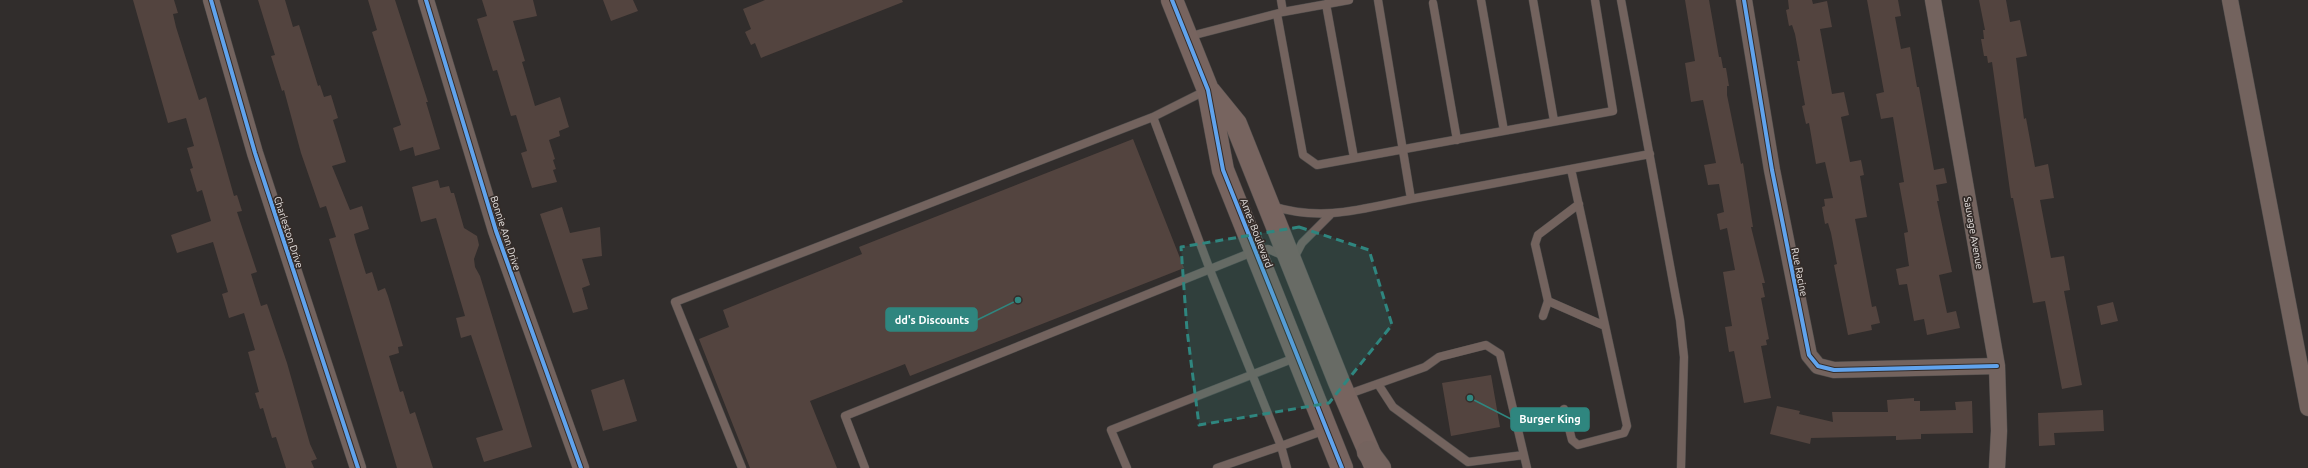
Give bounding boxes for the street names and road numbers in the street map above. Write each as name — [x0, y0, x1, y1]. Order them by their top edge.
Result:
street label: Bonnie Ann Drive — [488, 194, 523, 272]
street label: Charleston Drive — [272, 195, 305, 269]
street label: Sauvage Avenue — [1962, 196, 1985, 270]
street label: Ames Boulevard — [1238, 197, 1275, 269]
street label: Rue Racine — [1789, 247, 1810, 297]

